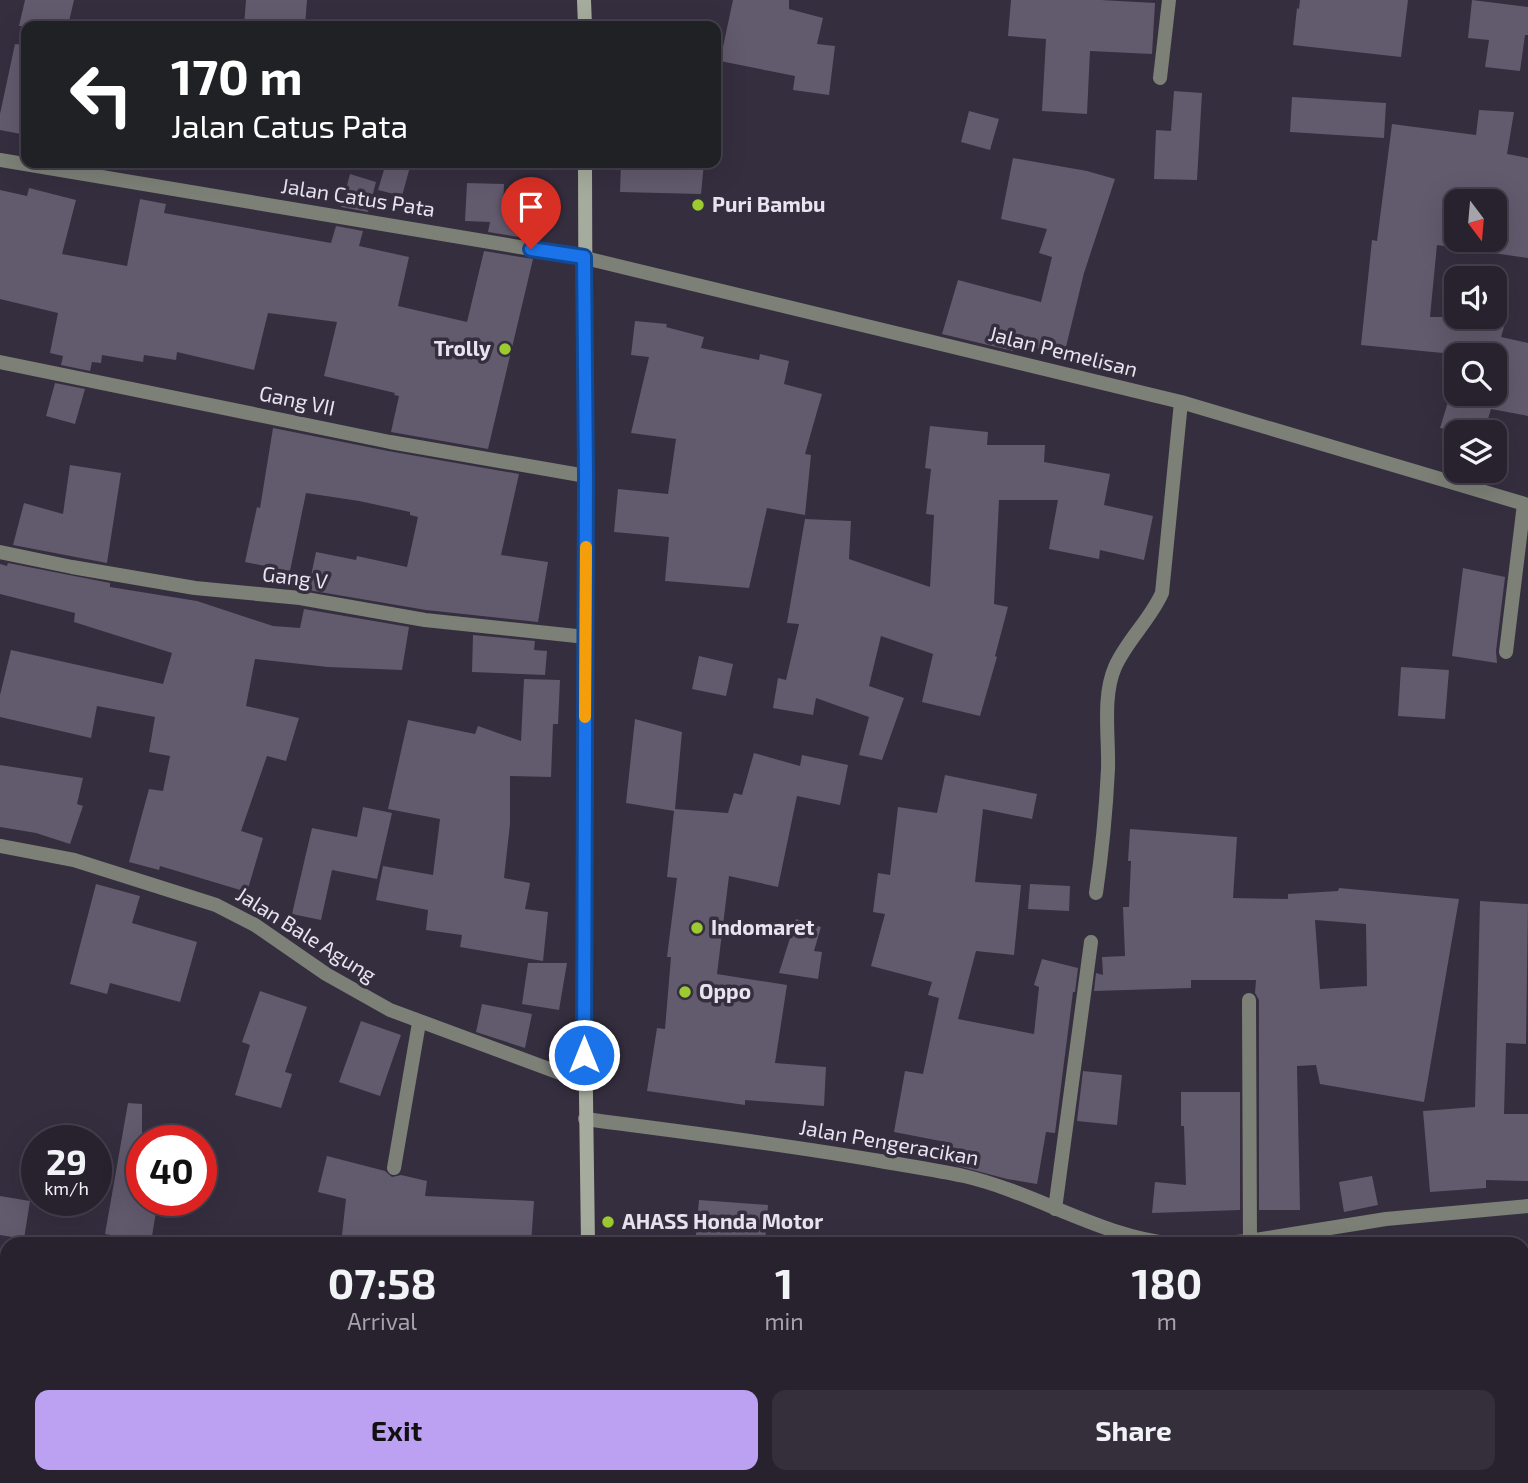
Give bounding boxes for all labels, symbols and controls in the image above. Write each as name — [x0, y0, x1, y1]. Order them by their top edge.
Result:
text: 170 m — [171, 46, 303, 105]
icon: left — [56, 49, 147, 140]
text: Jalan Catus Pata — [171, 106, 408, 144]
street label: Jalan Catus Pata — [279, 172, 437, 221]
pin — [501, 177, 561, 249]
icon: arrive — [512, 188, 550, 226]
north arrow — [1444, 189, 1507, 252]
map controls — [1444, 189, 1507, 483]
place label: Puri Bambu — [712, 191, 826, 216]
marker: Puri Bambu — [690, 197, 706, 213]
button: sound — [1444, 266, 1507, 329]
street label: Jalan Pemelisan — [986, 320, 1140, 381]
place label: Trolly — [434, 335, 491, 361]
marker: Trolly — [497, 341, 513, 357]
button: search — [1444, 343, 1507, 406]
street label: Gang VII — [257, 379, 337, 420]
button: layers — [1444, 420, 1507, 483]
street label: Gang V — [261, 560, 329, 593]
street label: Jalan Bale Agung — [232, 881, 382, 987]
place label: Indomaret — [711, 914, 815, 939]
marker: Indomaret — [689, 920, 705, 936]
place label: Oppo — [699, 978, 751, 1003]
marker: Oppo — [677, 984, 693, 1000]
position arrow — [547, 1018, 621, 1092]
street label: Jalan Pengeracikan — [798, 1113, 981, 1170]
speed limit sign: 40 — [126, 1125, 217, 1216]
text: 29 — [46, 1140, 87, 1182]
text: km/h — [44, 1177, 89, 1199]
place label: AHASS Honda Motor — [622, 1208, 823, 1233]
marker: AHASS Honda Motor — [600, 1214, 616, 1230]
text: 07:58 — [328, 1257, 437, 1307]
text: 1 — [775, 1257, 793, 1307]
text: 180 — [1131, 1257, 1202, 1307]
text: Arrival — [347, 1307, 417, 1335]
text: min — [764, 1307, 804, 1335]
text: m — [1157, 1307, 1177, 1335]
button: Exit — [35, 1390, 758, 1470]
button: Share — [772, 1390, 1495, 1470]

